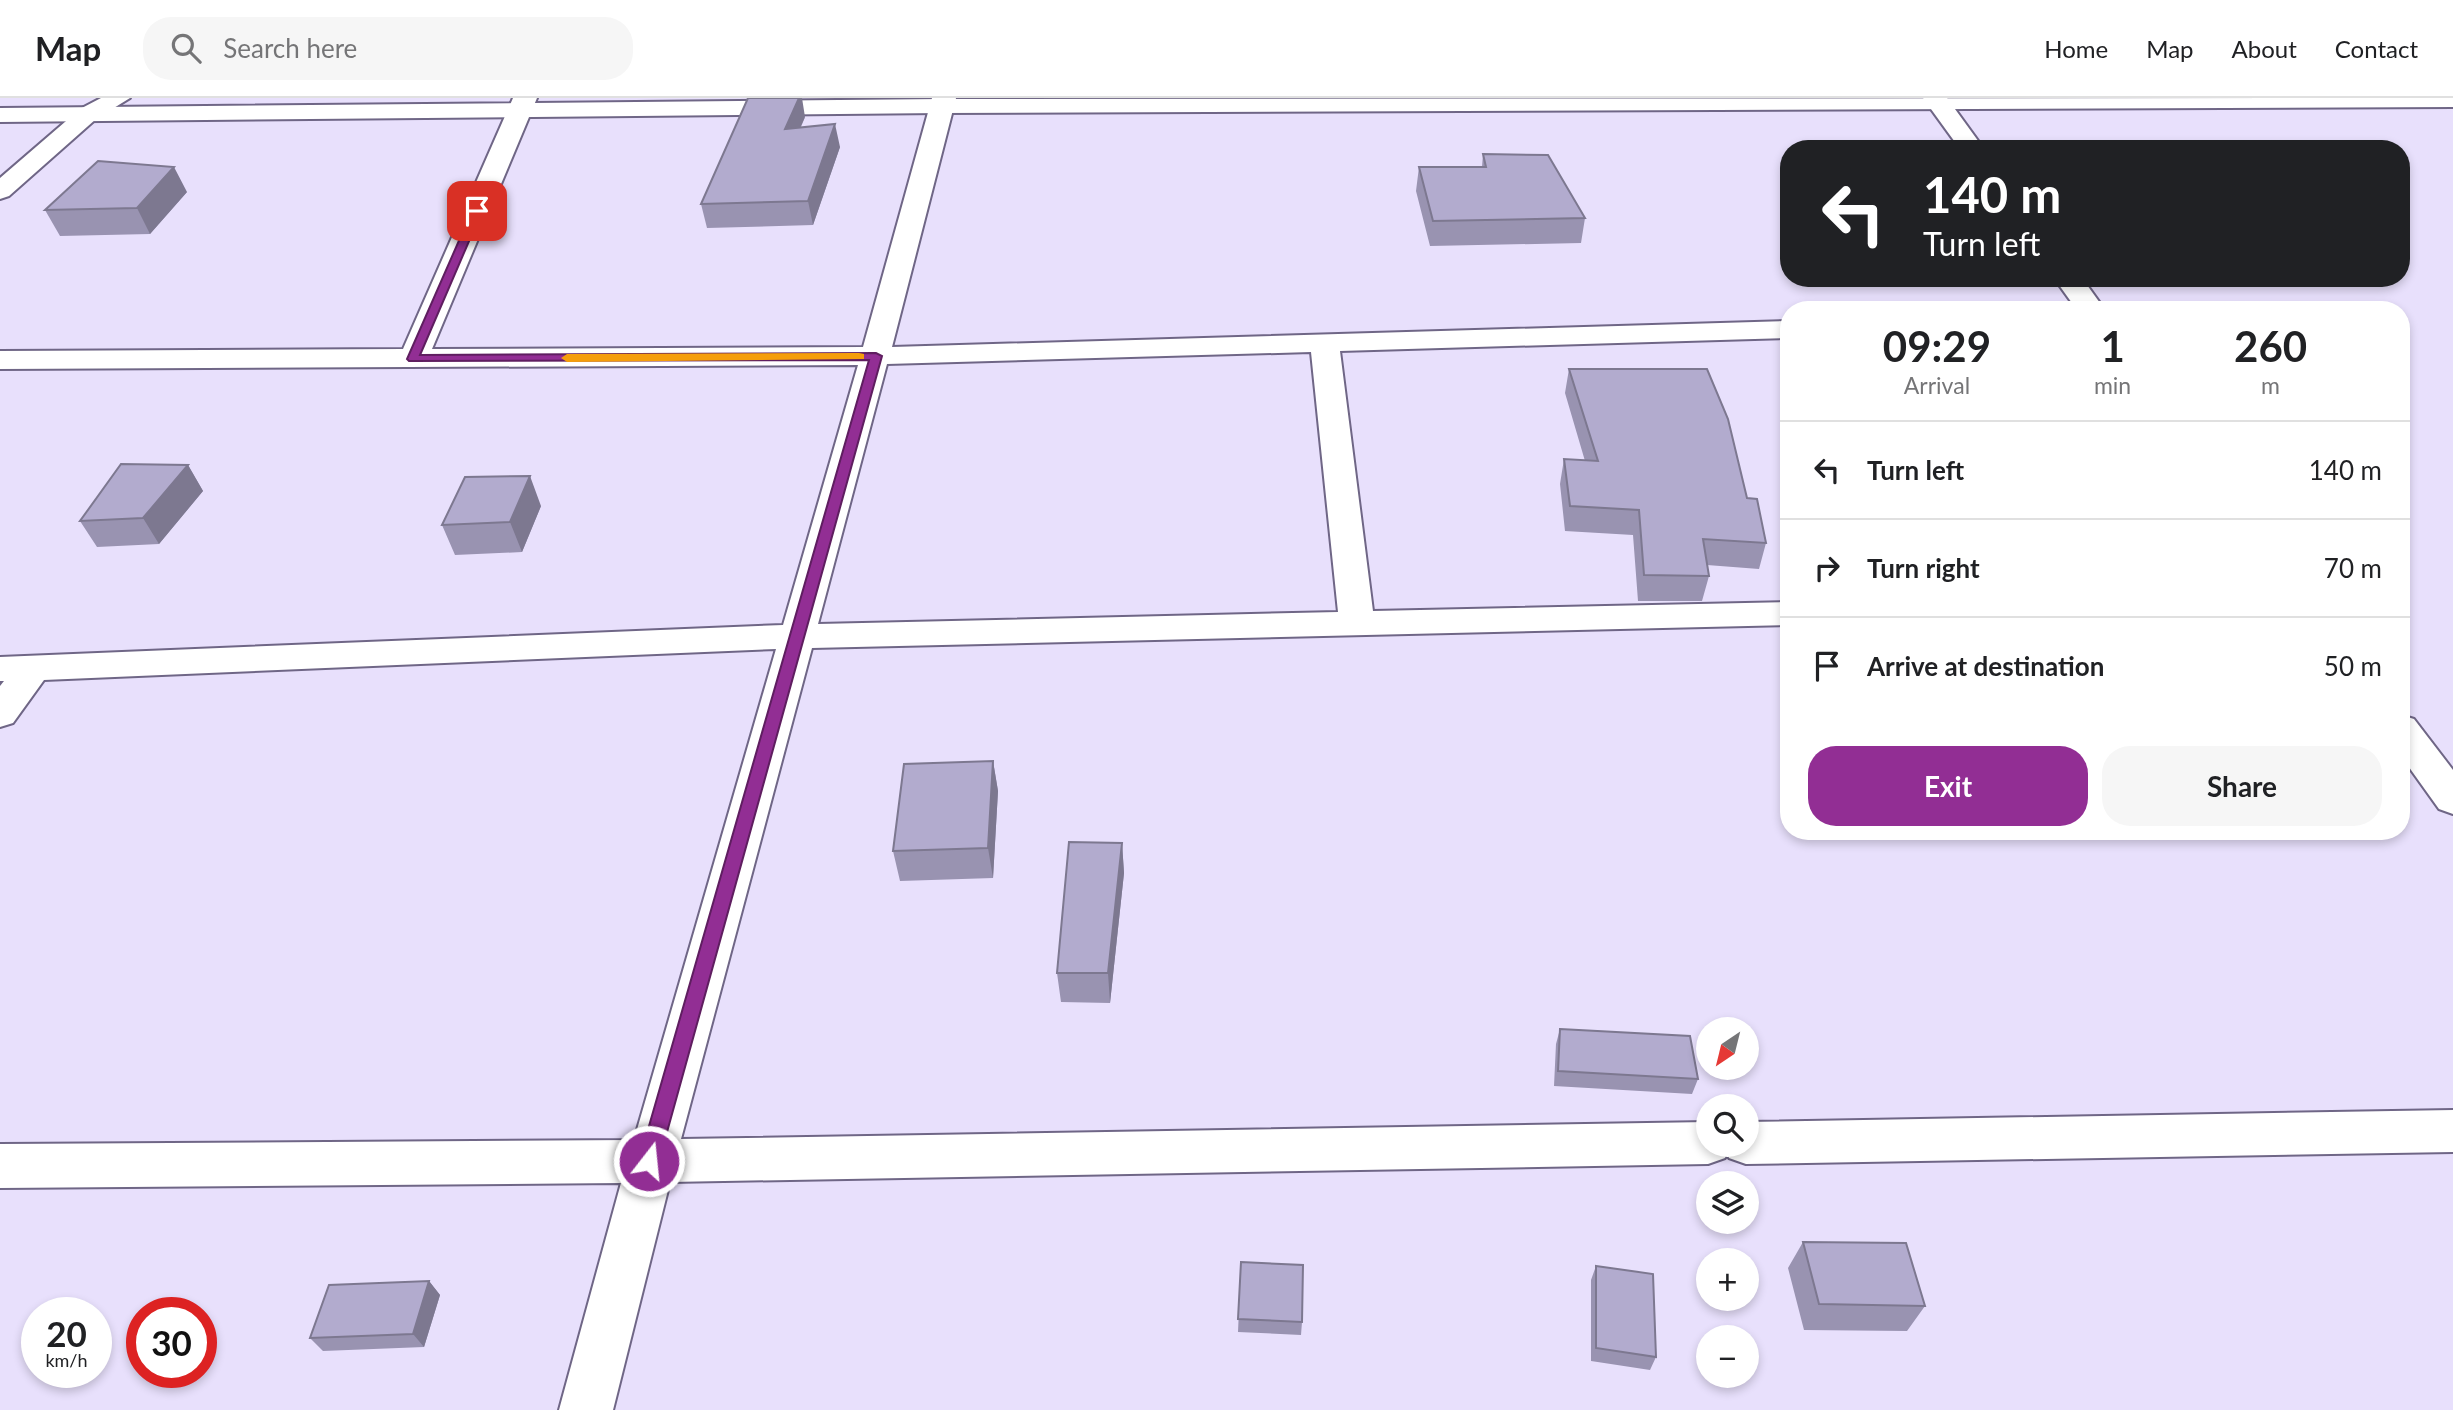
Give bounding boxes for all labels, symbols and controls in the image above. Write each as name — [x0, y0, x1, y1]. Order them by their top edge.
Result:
search box — [143, 17, 633, 80]
text: Map — [35, 28, 101, 68]
icon: search — [167, 29, 205, 67]
text: Search here — [223, 32, 357, 64]
text: Home — [2044, 34, 2108, 63]
text: Map — [2146, 34, 2194, 63]
text: About — [2232, 34, 2297, 63]
text: Contact — [2335, 34, 2418, 63]
text: 140 m — [1923, 165, 2061, 223]
icon: left — [1808, 168, 1899, 259]
pin — [447, 181, 507, 241]
icon: arrive — [458, 192, 496, 230]
text: Turn left — [1923, 224, 2040, 263]
text: 09:29 — [1883, 321, 1991, 371]
text: 1 — [2100, 321, 2125, 371]
text: 260 — [2234, 321, 2307, 371]
text: Arrival — [1904, 371, 1970, 399]
text: min — [2094, 371, 2131, 399]
text: m — [2261, 371, 2280, 399]
icon: left — [1808, 451, 1846, 489]
text: Turn left — [1867, 454, 1964, 486]
text: 140 m — [2309, 454, 2382, 486]
icon: right — [1808, 549, 1846, 587]
text: Turn right — [1867, 552, 1980, 584]
text: 70 m — [2324, 552, 2382, 584]
icon: arrive — [1808, 647, 1846, 685]
text: Arrive at destination — [1867, 650, 2104, 682]
text: 50 m — [2324, 650, 2382, 682]
button: Exit — [1808, 746, 2088, 826]
button: Share — [2102, 746, 2382, 826]
north arrow — [1696, 1017, 1759, 1080]
map controls — [1696, 1017, 1759, 1388]
button: search — [1696, 1094, 1759, 1157]
position arrow — [612, 1124, 686, 1198]
button: layers — [1696, 1171, 1759, 1234]
button: + — [1696, 1248, 1759, 1311]
speed limit sign: 30 — [126, 1297, 217, 1388]
text: 20 — [46, 1312, 87, 1354]
button: − — [1696, 1325, 1759, 1388]
text: km/h — [45, 1349, 88, 1371]

